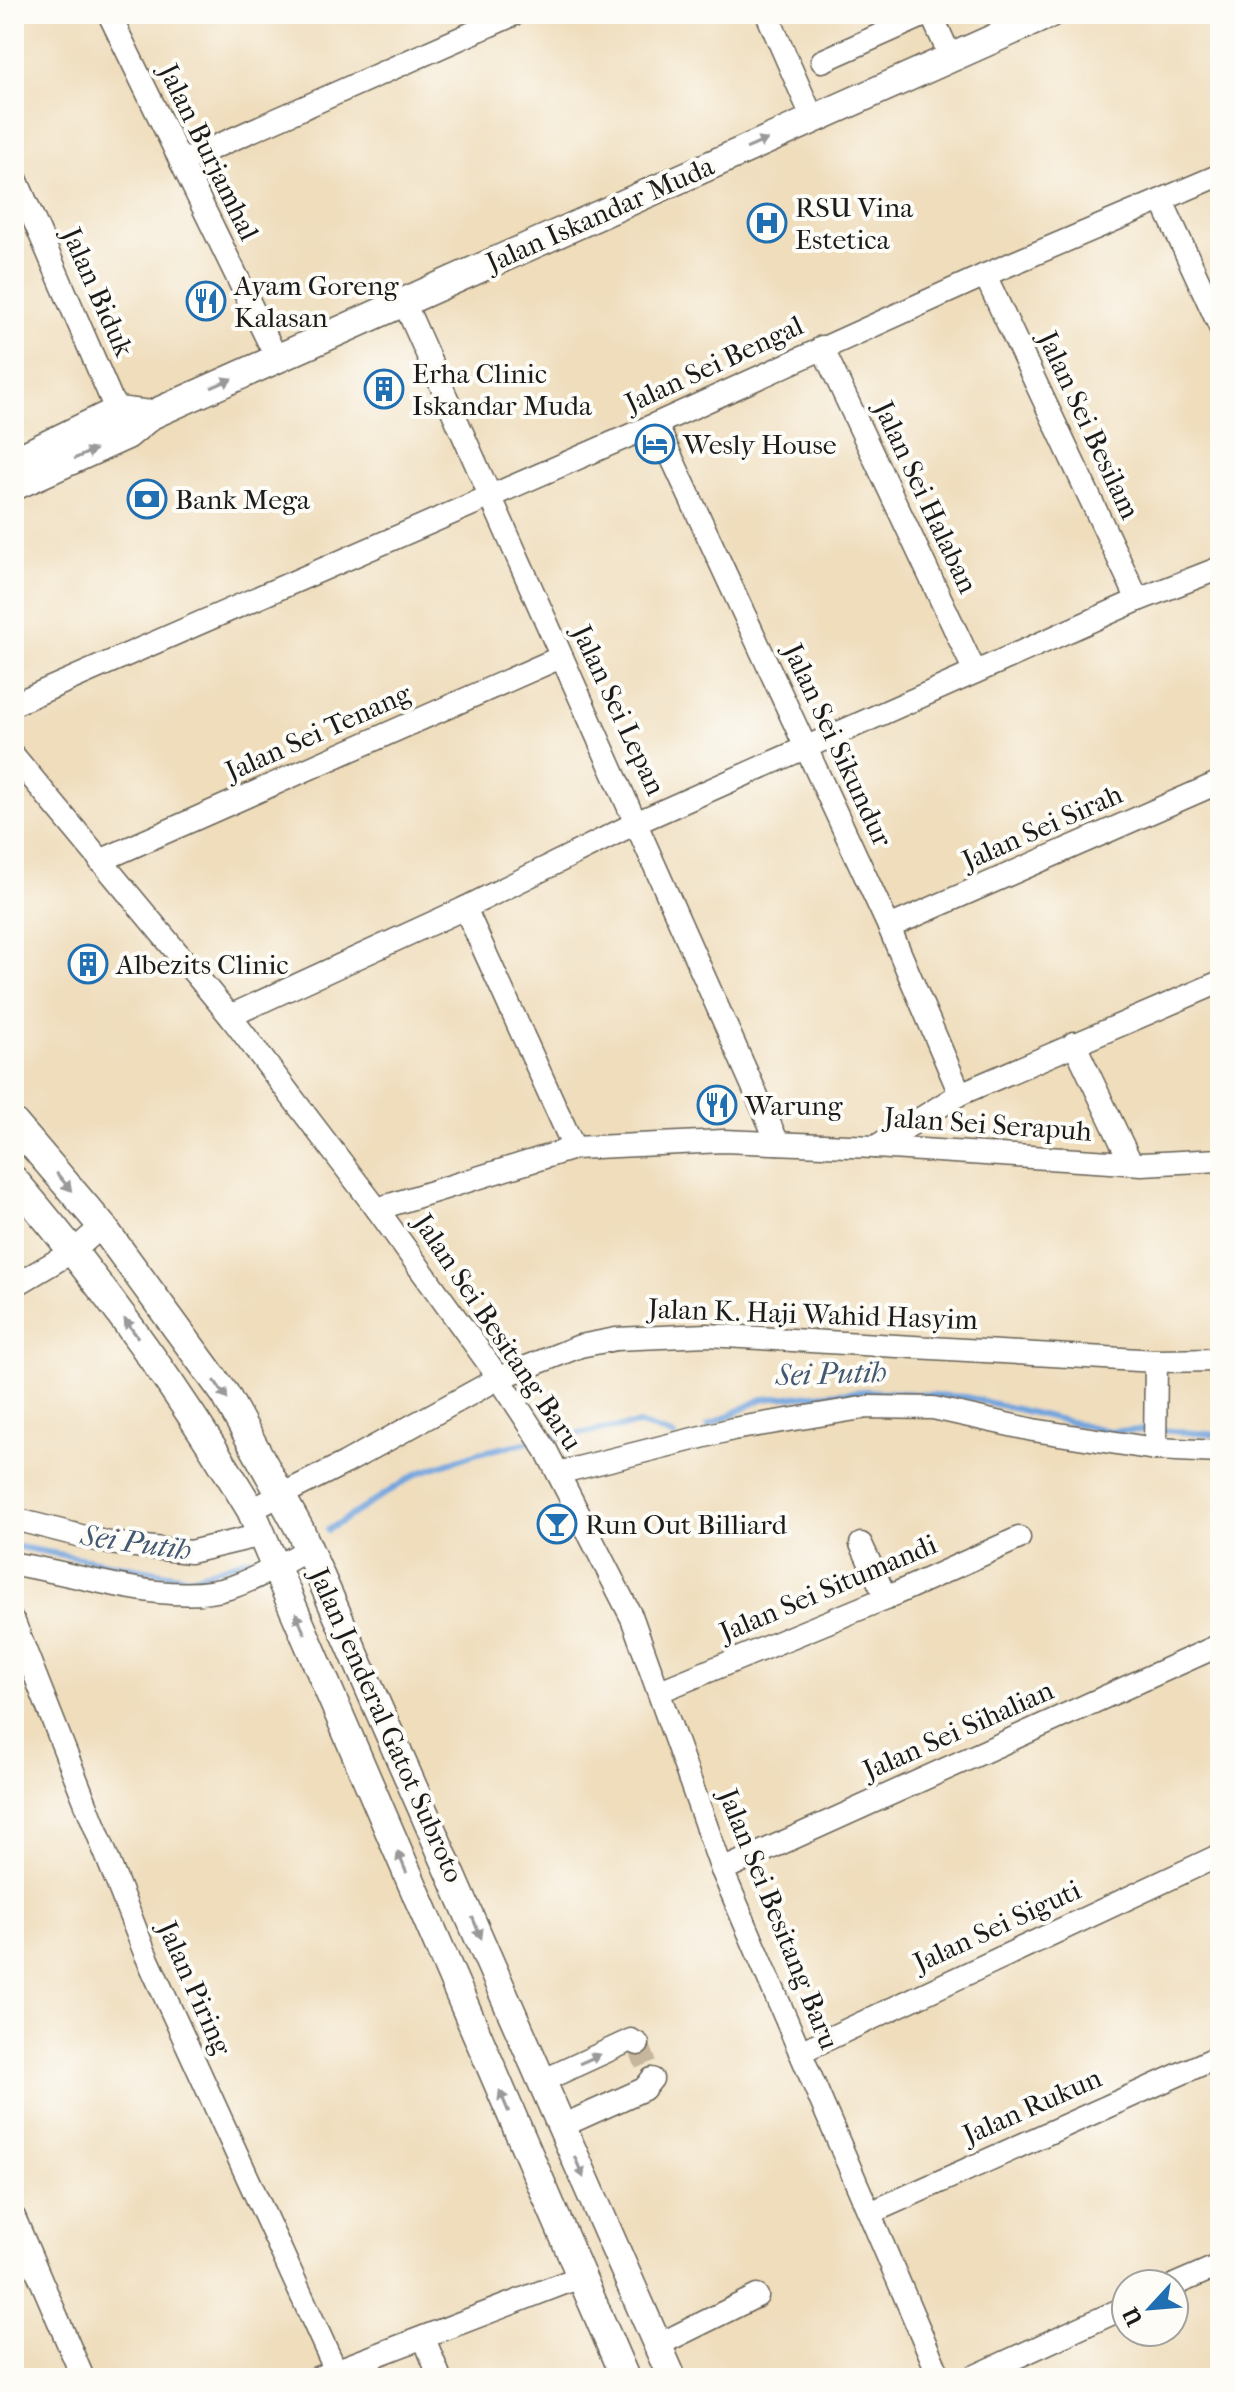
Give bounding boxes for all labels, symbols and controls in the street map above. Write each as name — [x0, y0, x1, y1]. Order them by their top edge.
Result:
street label: Jalan Burjamhal — [151, 57, 266, 246]
one-way arrow — [745, 138, 768, 151]
street label: Jalan Iskandar Muda — [479, 149, 720, 280]
place label: RSU Vina Estetica — [795, 191, 914, 256]
hospital icon: RSU Vina Estetica — [746, 202, 788, 244]
street label: Jalan Biduk — [54, 221, 141, 362]
place label: Ayam Goreng Kalasan — [233, 269, 399, 334]
restaurant icon: Ayam Goreng Kalasan — [185, 280, 227, 322]
street label: Jalan Sei Bengal — [618, 308, 808, 420]
street label: Jalan Sei Besilam — [1030, 324, 1147, 525]
place label: Erha Clinic Iskandar Muda — [412, 357, 593, 422]
building icon: Erha Clinic Iskandar Muda — [363, 368, 405, 410]
one-way arrow — [210, 376, 234, 390]
street label: Jalan Sei Halaban — [866, 394, 985, 598]
hotel icon: Wesly House — [634, 423, 676, 465]
place label: Wesly House — [682, 428, 837, 461]
one-way arrow — [73, 448, 97, 461]
bank icon: Bank Mega — [126, 478, 168, 520]
place label: Bank Mega — [175, 483, 311, 516]
street label: Jalan Sei Lepan — [564, 618, 673, 800]
street label: Jalan Sei Sikundur — [776, 636, 900, 852]
street label: Jalan Sei Tenang — [218, 676, 417, 788]
street label: Jalan Sei Sirah — [955, 777, 1127, 878]
building icon: Albezits Clinic — [67, 943, 109, 985]
place label: Albezits Clinic — [115, 948, 289, 981]
restaurant icon: Warung — [696, 1084, 738, 1126]
place label: Warung — [744, 1089, 844, 1122]
street label: Jalan Sei Serapuh — [881, 1100, 1093, 1148]
one-way arrow — [55, 1172, 72, 1192]
street label: Jalan Sei Besitang Baru — [405, 1206, 590, 1457]
street label: Jalan K. Haji Wahid Hasyim — [645, 1292, 979, 1336]
one-way arrow — [123, 1317, 139, 1338]
water label: Sei Putih — [774, 1355, 887, 1393]
one-way arrow — [213, 1379, 228, 1400]
bar icon: Run Out Billiard — [536, 1503, 578, 1545]
place label: Run Out Billiard — [585, 1508, 788, 1541]
water label: Sei Putih — [77, 1518, 194, 1568]
street label: Jalan Sei Situmandi — [713, 1527, 941, 1649]
street label: Jalan Jenderal Gatot Subroto — [302, 1561, 471, 1887]
one-way arrow — [294, 1611, 307, 1635]
street label: Jalan Sei Sihalian — [856, 1673, 1058, 1788]
street label: Jalan Sei Besitang Baru — [711, 1782, 846, 2054]
one-way arrow — [396, 1850, 409, 1874]
street label: Jalan Sei Siguti — [906, 1873, 1086, 1980]
street label: Jalan Piring — [150, 1914, 239, 2061]
one-way arrow — [470, 1916, 483, 1940]
one-way arrow — [579, 2052, 602, 2066]
street label: Jalan Rukun — [956, 2061, 1106, 2152]
one-way arrow — [498, 2089, 511, 2113]
one-way arrow — [573, 2155, 586, 2179]
north arrow — [1110, 2268, 1190, 2348]
text: U — [1117, 2302, 1149, 2331]

